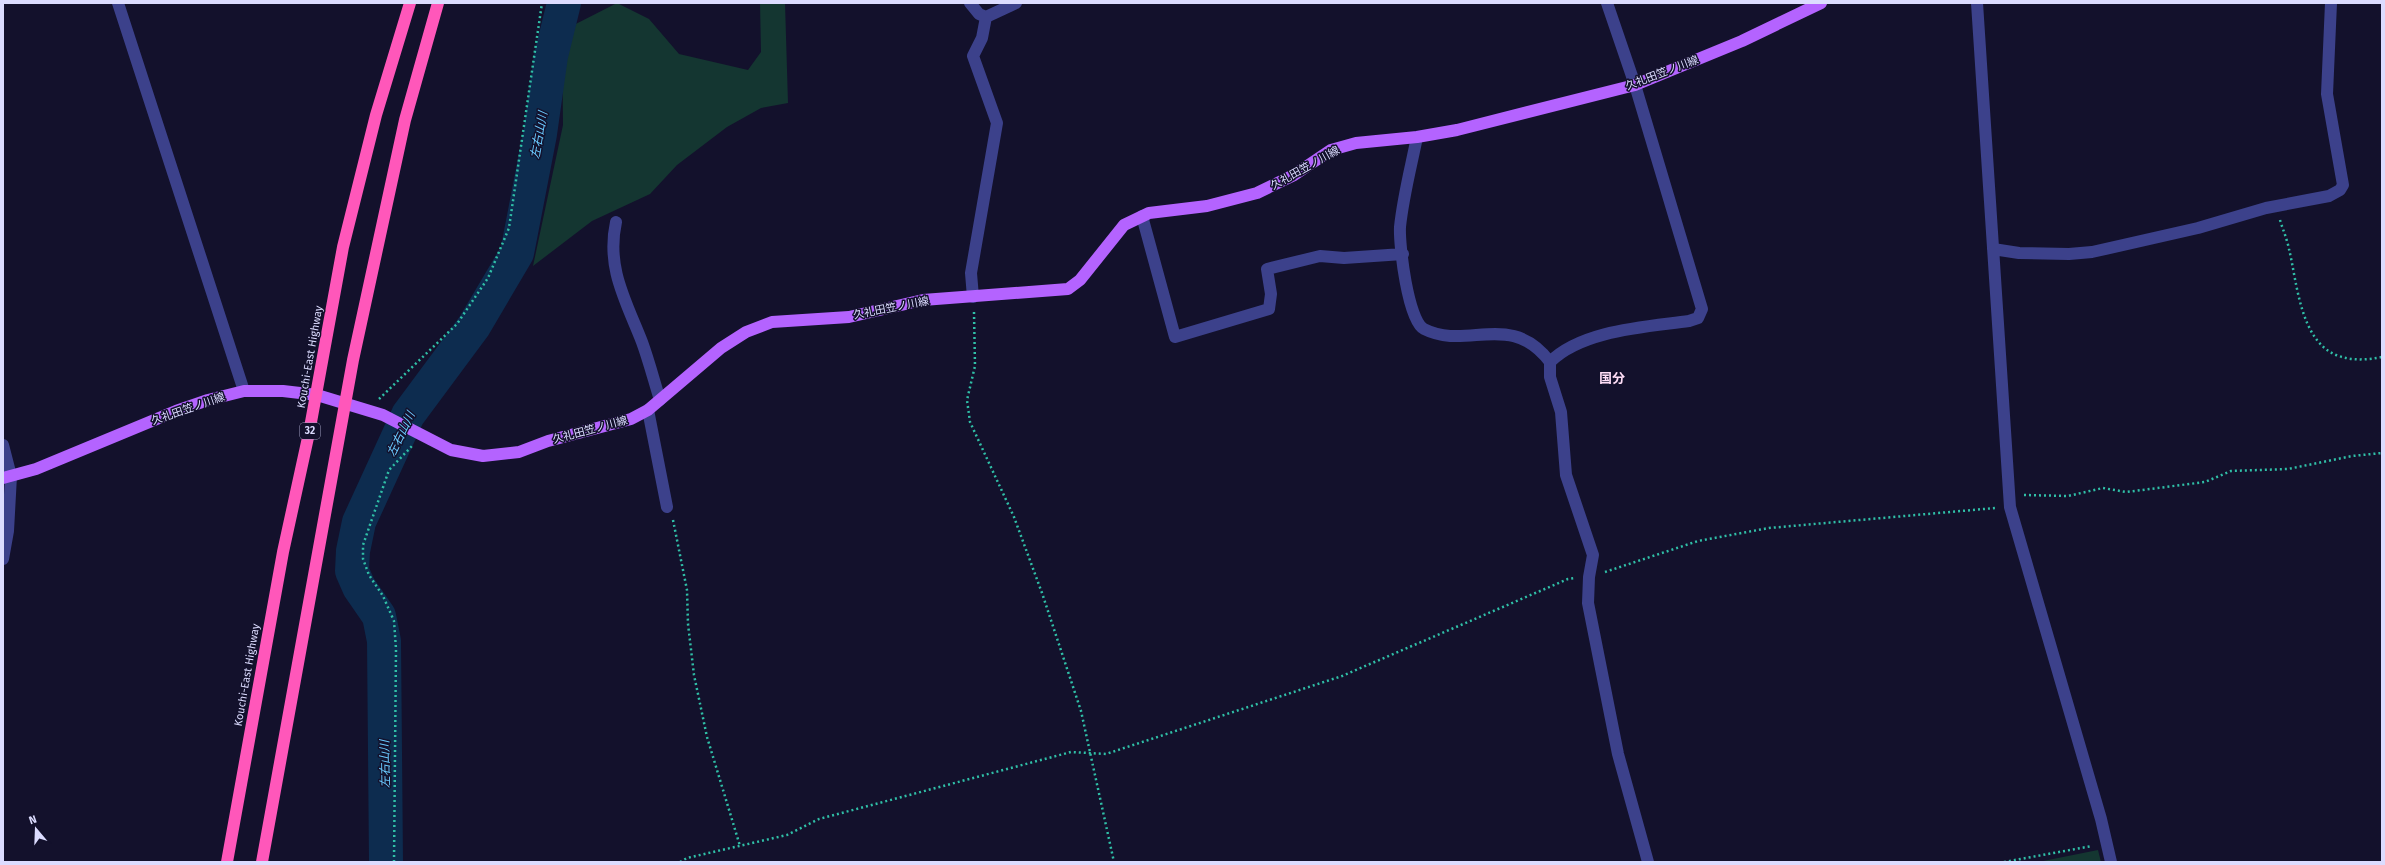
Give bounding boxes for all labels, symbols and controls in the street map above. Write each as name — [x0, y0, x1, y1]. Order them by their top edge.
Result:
street label: 久礼田笠ノ川線 — [1624, 53, 1700, 93]
water label: 左右山川 — [528, 108, 550, 160]
street label: 久礼田笠ノ川線 — [1268, 144, 1342, 192]
street label: 久礼田笠ノ川線 — [852, 294, 930, 322]
street label: Kouchi-East Highway — [295, 304, 326, 409]
district label: 国分 — [1599, 371, 1625, 386]
street label: 久礼田笠ノ川線 — [149, 390, 227, 428]
water label: 左右山川 — [384, 408, 419, 459]
street label: 久礼田笠ノ川線 — [551, 414, 629, 446]
road number: 32 — [300, 423, 320, 439]
street label: Kouchi-East Highway — [232, 622, 263, 727]
water label: 左右山川 — [378, 738, 392, 788]
north arrow — [16, 809, 56, 849]
text: N — [27, 813, 38, 827]

